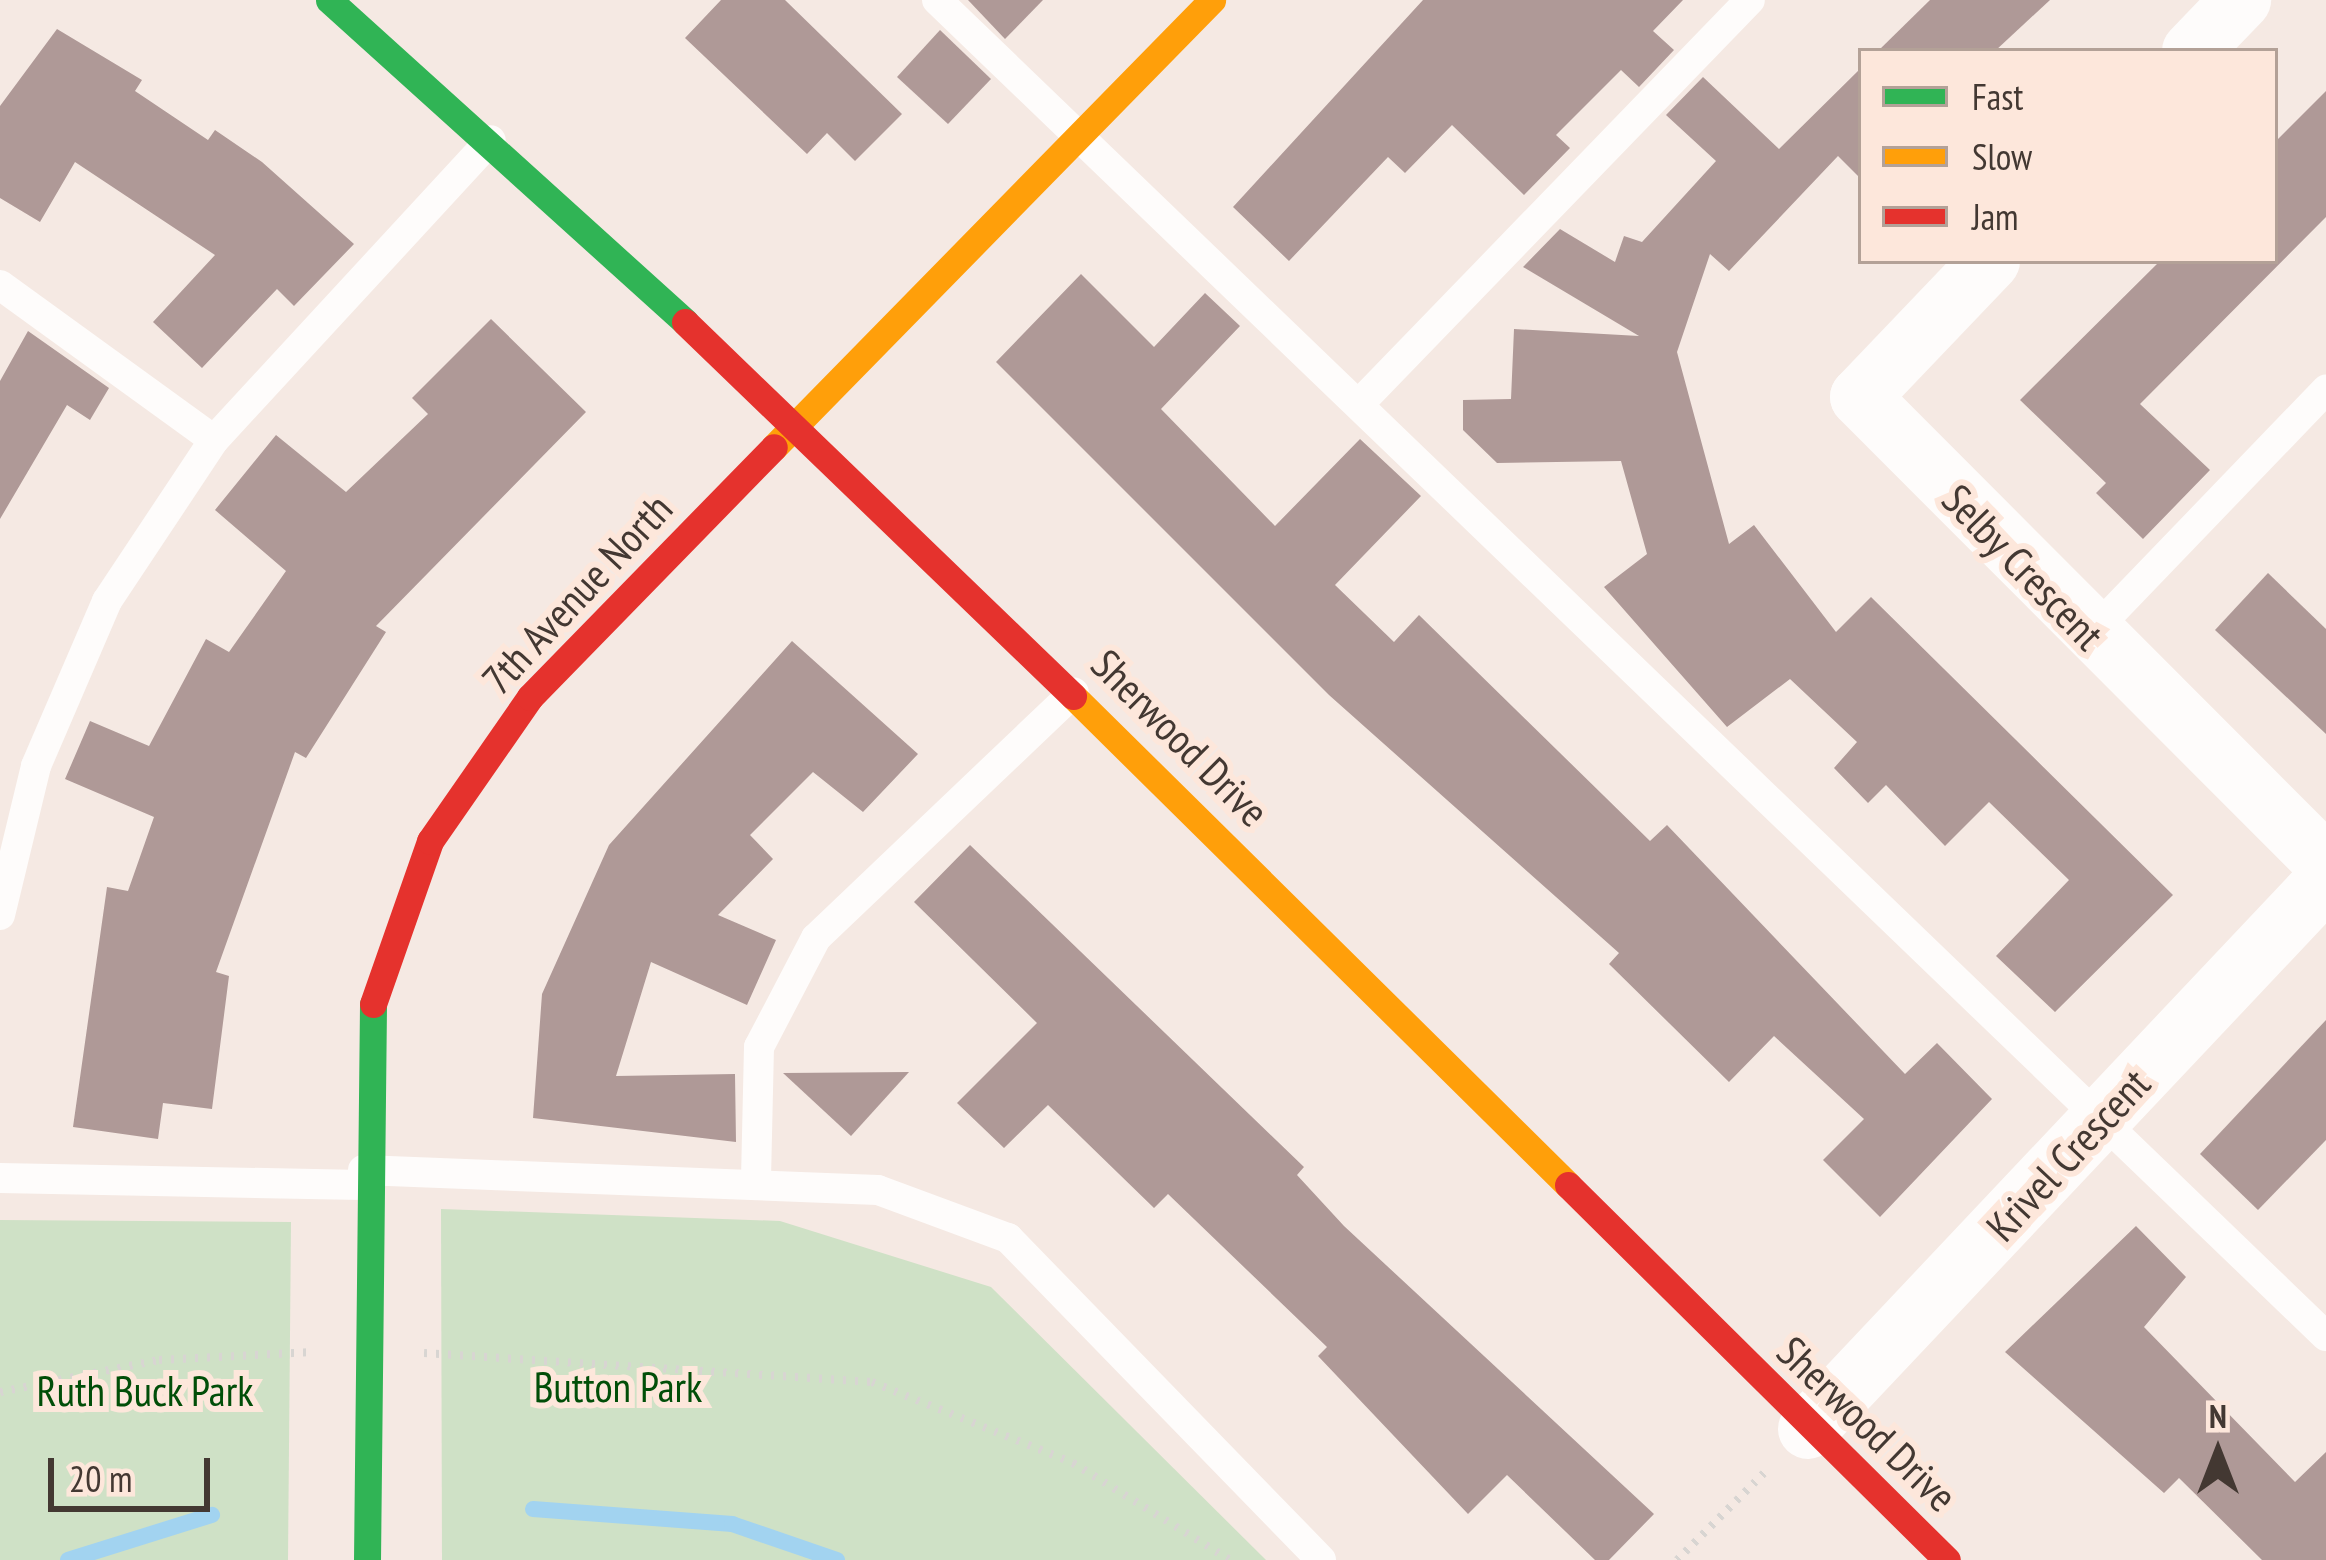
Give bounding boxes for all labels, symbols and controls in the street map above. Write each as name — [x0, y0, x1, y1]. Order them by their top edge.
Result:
legend — [1858, 48, 2278, 264]
text: Fast — [1972, 73, 2023, 120]
text: Slow — [1972, 133, 2032, 180]
text: Jam — [1972, 193, 2019, 240]
street label: Selby Crescent — [1932, 474, 2114, 660]
street label: 7th Avenue North — [471, 483, 683, 705]
street label: Sherwood Drive — [1081, 639, 1279, 837]
street label: Krivel Crescent — [1976, 1059, 2160, 1251]
street label: Sherwood Drive — [1767, 1326, 1967, 1522]
park label: Button Park — [534, 1362, 702, 1412]
park label: Ruth Buck Park — [36, 1366, 254, 1416]
north arrow — [2158, 1392, 2278, 1512]
text: N — [2209, 1394, 2227, 1437]
scale bar — [54, 1434, 216, 1508]
text: 20 m — [69, 1455, 132, 1502]

